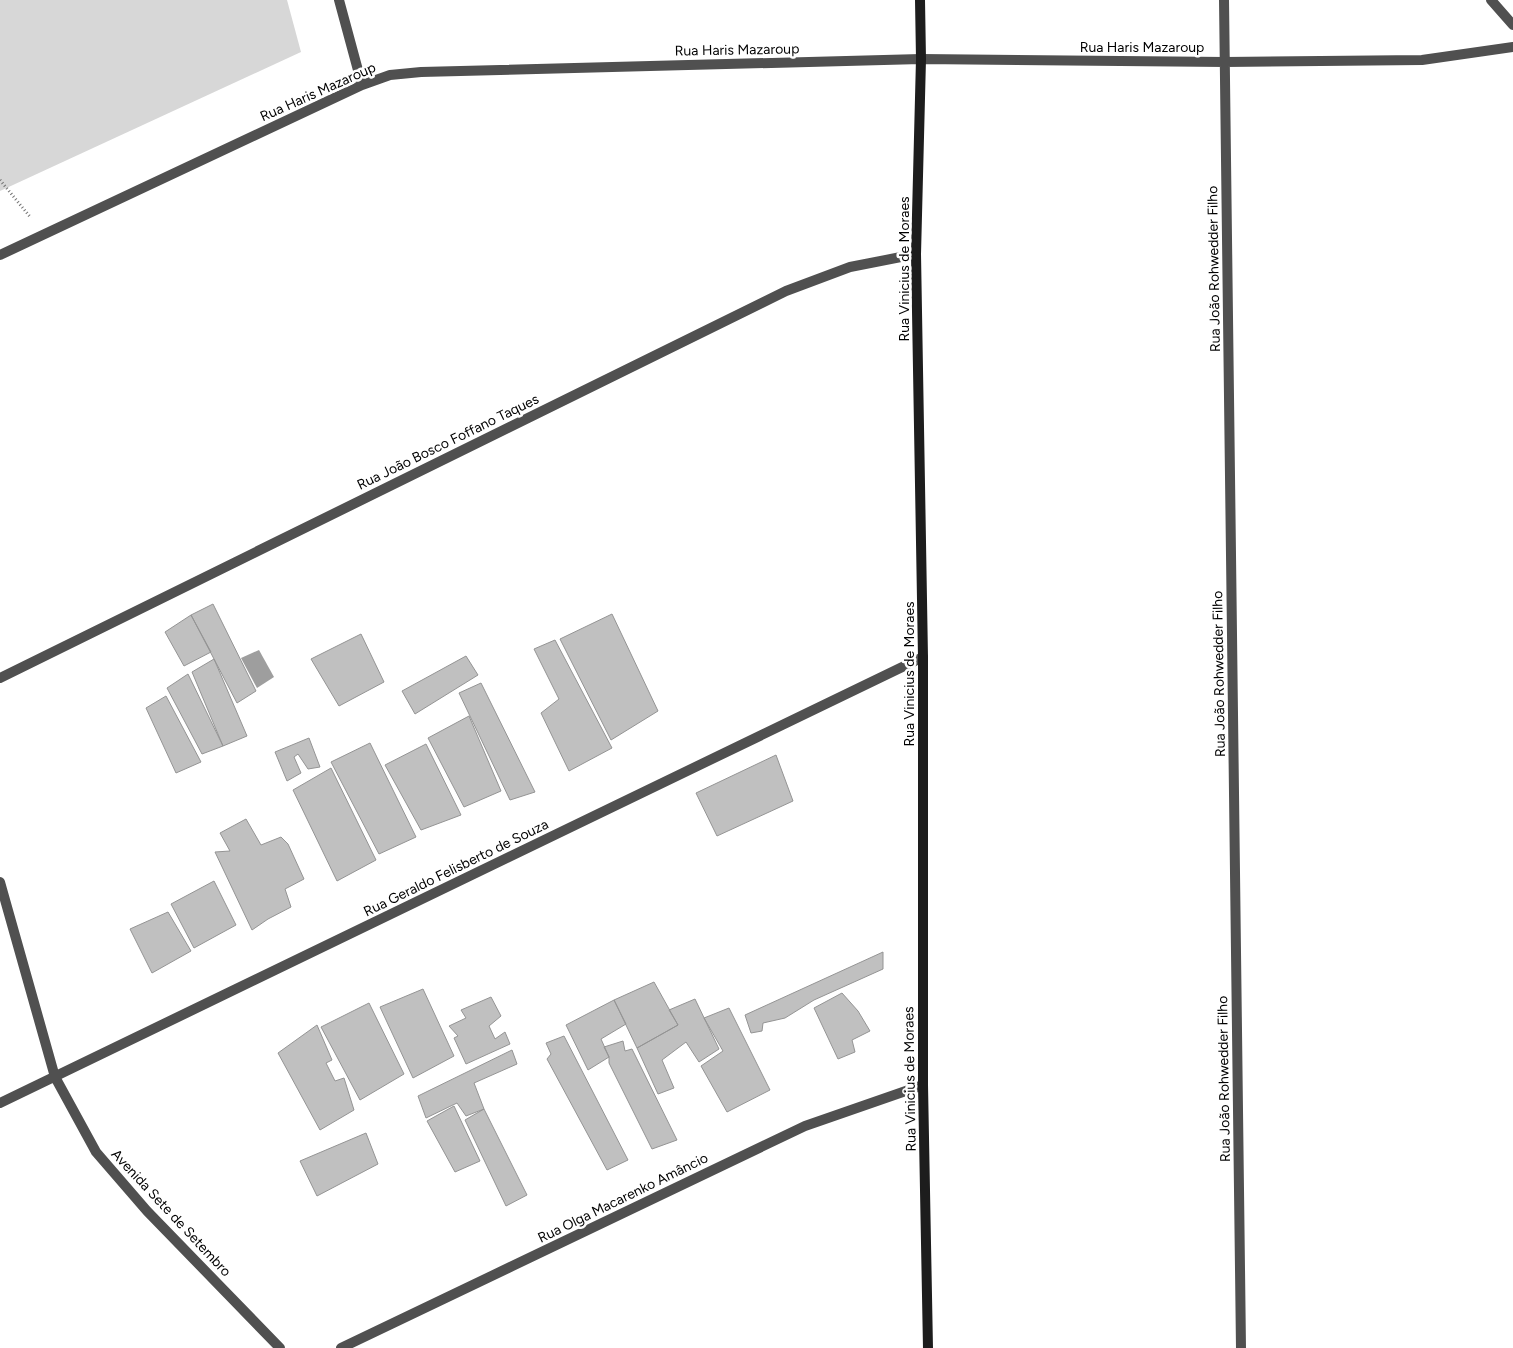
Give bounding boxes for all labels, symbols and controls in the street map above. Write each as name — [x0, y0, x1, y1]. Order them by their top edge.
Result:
street label: Rua Haris Mazaroup — [1080, 39, 1204, 56]
street label: Rua Haris Mazaroup — [674, 40, 800, 60]
street label: Rua Haris Mazaroup — [258, 59, 378, 125]
street label: Rua João Rohwedder Filho — [1204, 186, 1224, 352]
street label: Rua Vinicius de Moraes — [896, 196, 913, 342]
street label: Rua João Bosco Foffano Taques — [354, 391, 542, 493]
street label: Rua João Rohwedder Filho — [1209, 591, 1229, 757]
street label: Rua Vinicius de Moraes — [901, 601, 918, 747]
street label: Rua Geraldo Felisberto de Souza — [361, 816, 551, 920]
street label: Rua João Rohwedder Filho — [1214, 996, 1234, 1162]
street label: Rua Vinicius de Moraes — [900, 1006, 920, 1152]
street label: Avenida Sete de Setembro — [108, 1146, 234, 1280]
street label: Rua Olga Macarenko Amâncio — [535, 1149, 711, 1247]

